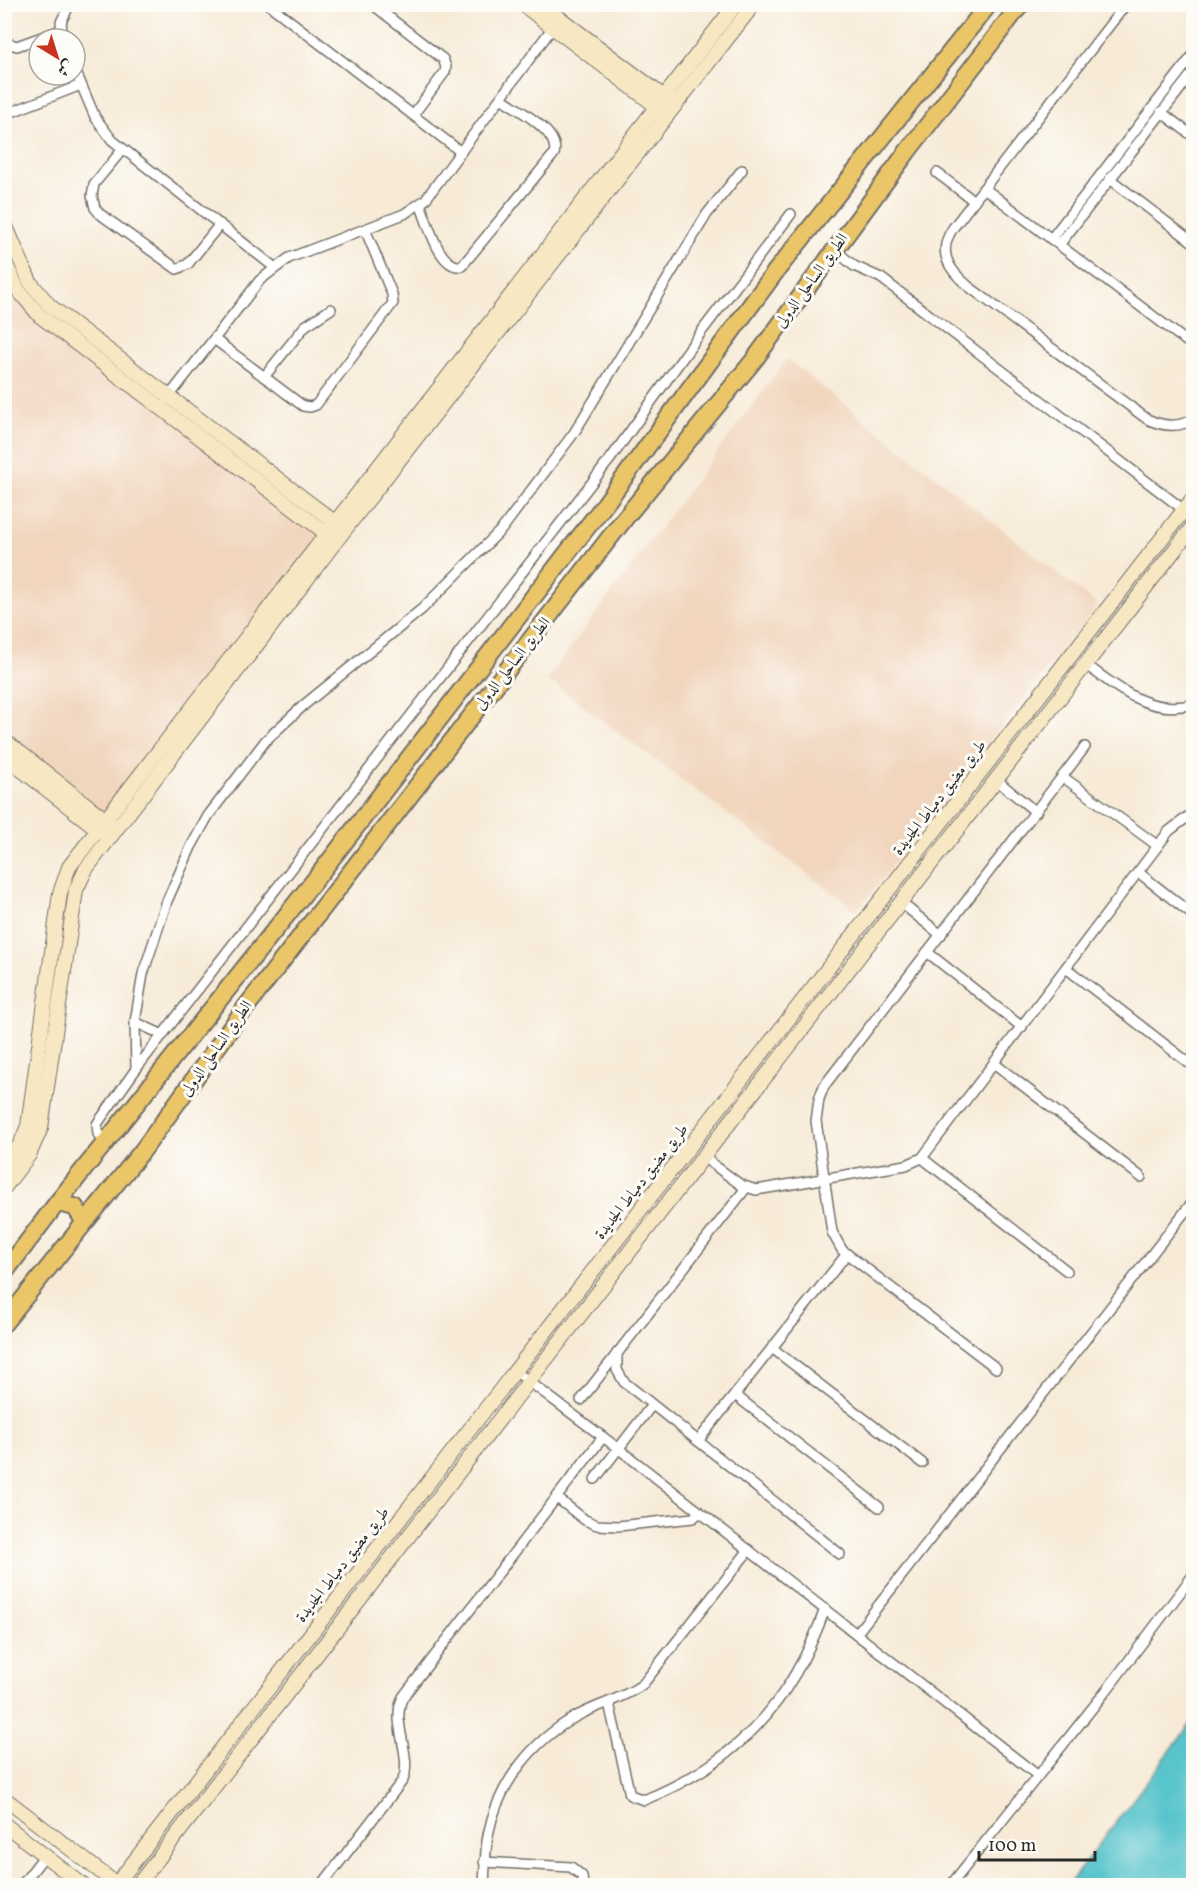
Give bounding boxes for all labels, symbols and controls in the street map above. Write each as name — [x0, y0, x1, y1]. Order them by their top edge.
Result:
north arrow — [27, 27, 87, 87]
text: ش — [52, 54, 78, 81]
street label: الطريق الساحلى الدولى — [770, 229, 854, 333]
street label: الطريق الساحلى الدولى — [470, 613, 556, 715]
street label: طريق مضيق دمياط الجديدة — [888, 736, 992, 860]
street label: الطريق الساحلى الدولى — [176, 997, 258, 1101]
street label: طريق مضيق دمياط الجديدة — [590, 1120, 694, 1244]
street label: طريق مضيق دمياط الجديدة — [291, 1503, 395, 1627]
scale bar — [979, 1824, 1094, 1862]
text: 100 m — [988, 1834, 1037, 1859]

